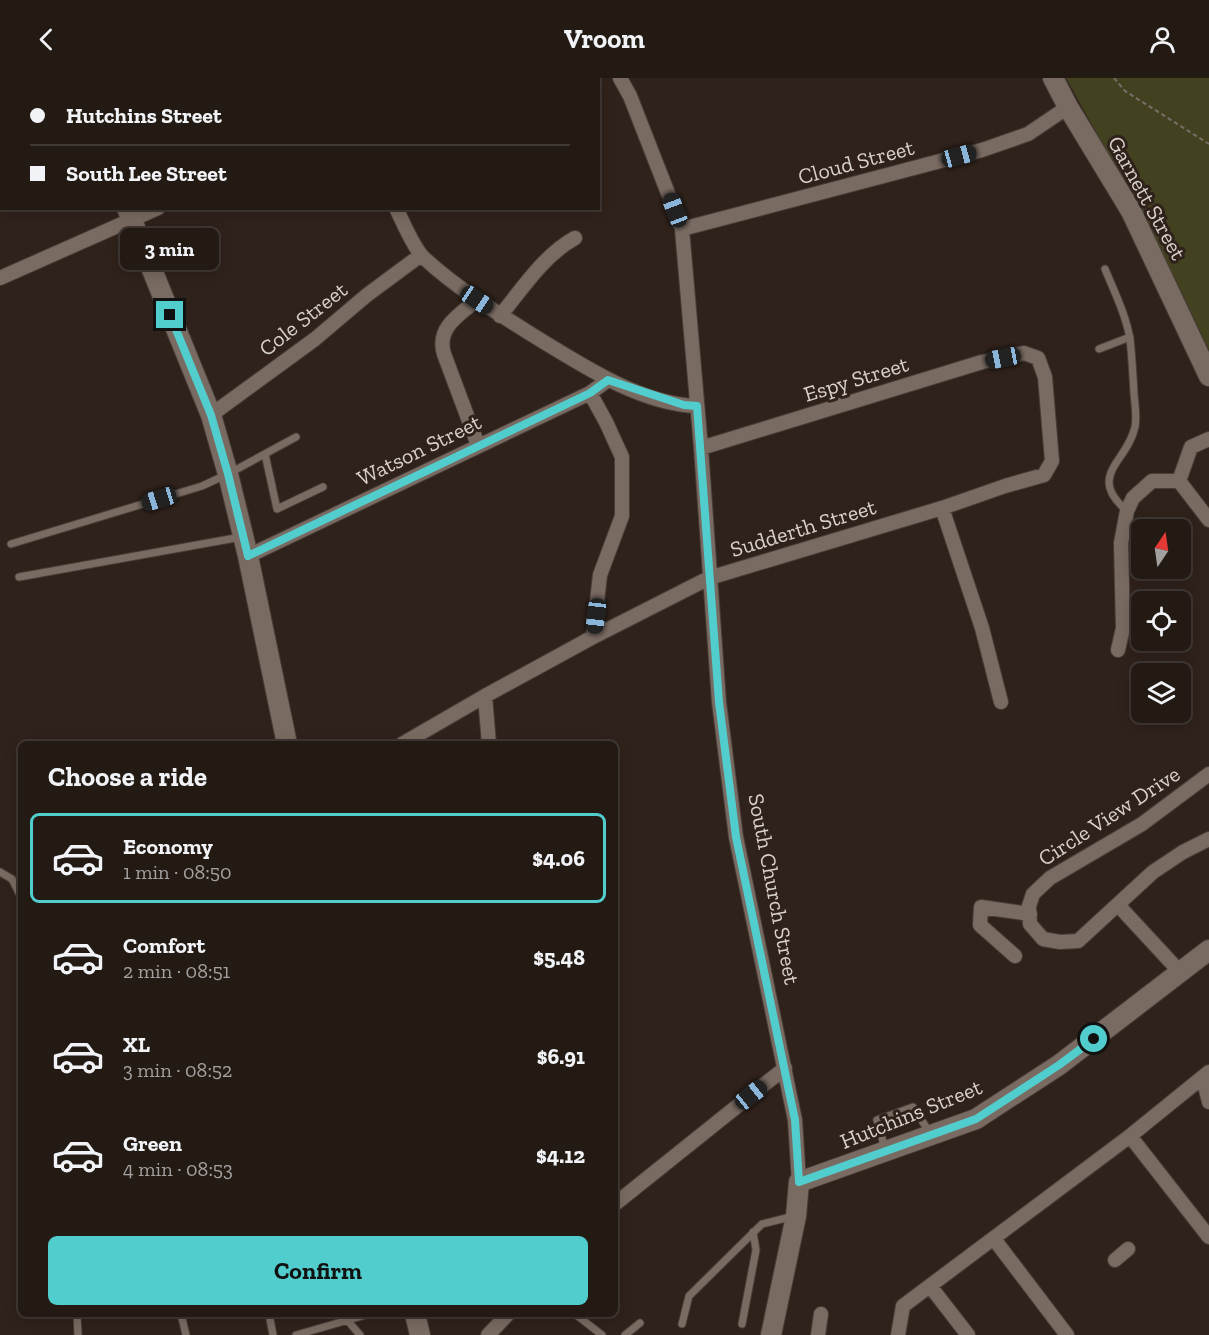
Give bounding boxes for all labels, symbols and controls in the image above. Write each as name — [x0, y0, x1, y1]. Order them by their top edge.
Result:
icon: back — [30, 23, 63, 56]
text: Vroom — [564, 23, 645, 55]
icon: person — [1146, 23, 1179, 56]
text: Hutchins Street — [66, 102, 222, 129]
street label: Garnett Street — [1102, 131, 1192, 265]
street label: Cloud Street — [795, 133, 918, 190]
car — [939, 143, 979, 169]
text: South Lee Street — [66, 160, 227, 187]
car — [660, 190, 690, 230]
callout: 3 min — [120, 228, 219, 270]
text: 3 min — [145, 237, 194, 261]
street label: Cole Street — [253, 276, 353, 362]
car — [457, 282, 497, 318]
route end — [156, 301, 183, 328]
car — [984, 346, 1022, 370]
street label: Espy Street — [800, 350, 912, 408]
street label: Watson Street — [352, 408, 486, 492]
car — [139, 485, 179, 513]
street label: Sudderth Street — [727, 493, 880, 563]
north arrow — [1131, 519, 1191, 579]
map controls — [1131, 519, 1191, 723]
button: locate — [1131, 591, 1191, 651]
car — [585, 597, 607, 635]
button: layers — [1131, 663, 1191, 723]
street label: Circle View Drive — [1033, 760, 1185, 872]
text: Choose a ride — [48, 761, 207, 793]
street label: South Church Street — [742, 791, 806, 988]
icon: car — [51, 831, 105, 885]
text: Economy — [123, 833, 213, 860]
text: $4.06 — [532, 845, 585, 872]
text: 1 min · 08:50 — [123, 860, 232, 884]
icon: car — [51, 930, 105, 984]
text: Comfort — [123, 932, 205, 959]
text: $5.48 — [533, 944, 585, 971]
text: 2 min · 08:51 — [123, 959, 230, 983]
route start — [1080, 1025, 1107, 1052]
icon: car — [51, 1029, 105, 1083]
text: XL — [123, 1031, 150, 1058]
text: $6.91 — [537, 1043, 585, 1070]
text: 3 min · 08:52 — [123, 1058, 232, 1082]
street label: Hutchins Street — [836, 1073, 987, 1155]
car — [731, 1077, 771, 1113]
icon: car — [51, 1128, 105, 1182]
text: Green — [123, 1130, 182, 1157]
text: $4.12 — [536, 1142, 585, 1169]
text: 4 min · 08:53 — [123, 1157, 233, 1181]
button: Confirm — [48, 1236, 588, 1305]

